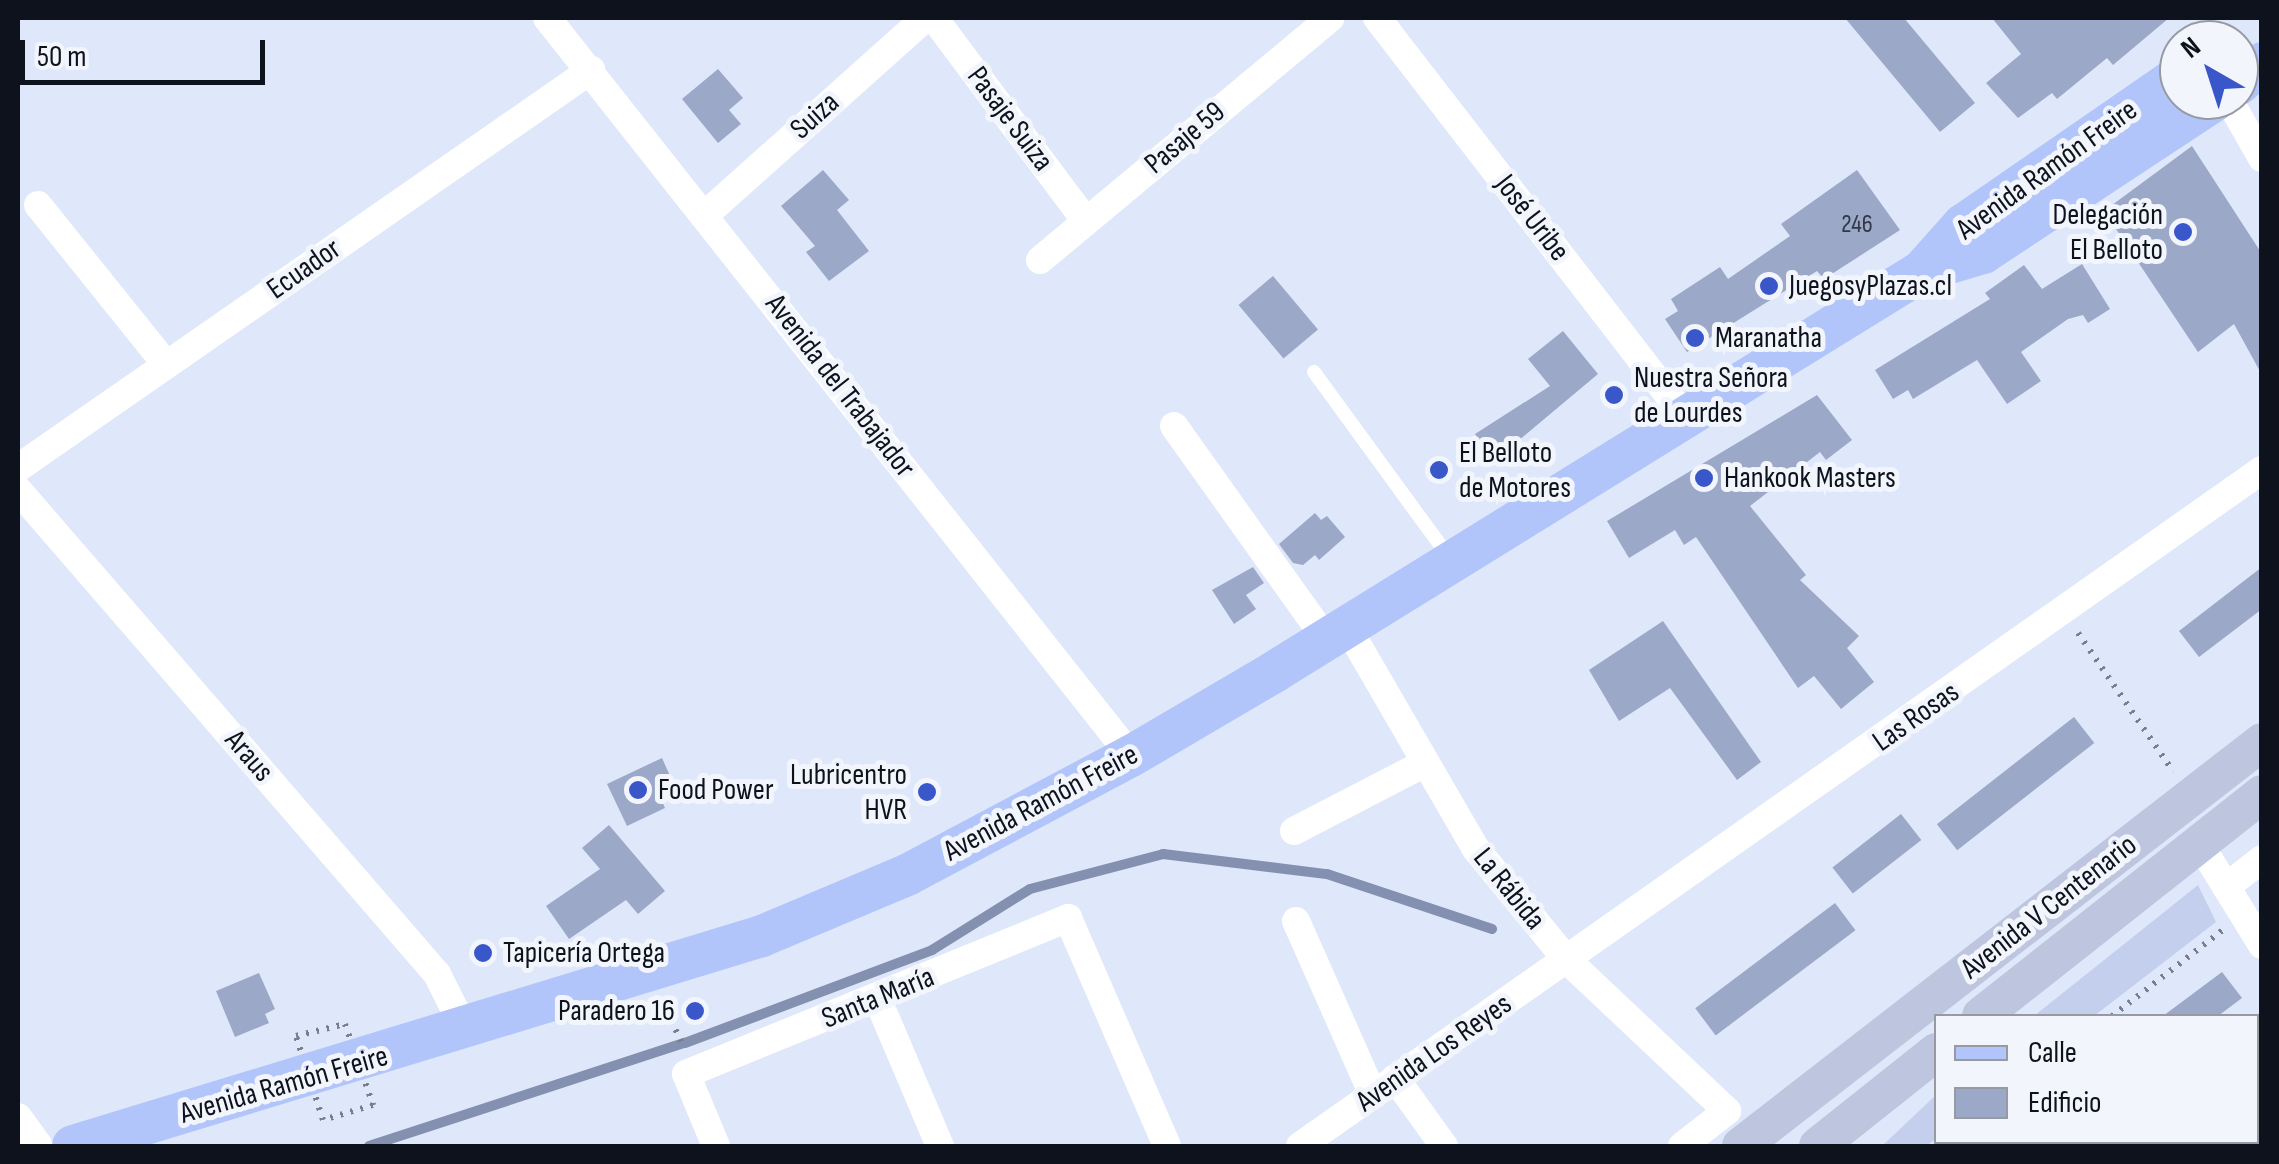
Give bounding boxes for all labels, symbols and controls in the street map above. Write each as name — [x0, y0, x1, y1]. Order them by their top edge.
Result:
scale bar — [25, 20, 270, 82]
north arrow — [2159, 20, 2259, 120]
text: N — [2175, 30, 2207, 65]
text: 50 m — [37, 39, 86, 75]
street label: Pasaje Suiza — [959, 60, 1061, 178]
street label: Suiza — [783, 85, 847, 147]
street label: Avenida Ramón Freire — [1950, 92, 2144, 248]
street label: Pasaje 59 — [1138, 94, 1232, 182]
street label: José Uribe — [1487, 168, 1577, 268]
place label: Delegación El Belloto — [2053, 197, 2163, 268]
house number: 246 — [1841, 210, 1873, 240]
marker: Delegación El Belloto — [2172, 221, 2194, 243]
street label: Ecuador — [260, 231, 348, 307]
place label: JuegosyPlazas.cl — [1789, 268, 1952, 304]
marker: JuegosyPlazas.cl — [1758, 275, 1780, 297]
street label: Avenida del Trabajador — [757, 287, 923, 485]
place label: Maranatha — [1715, 320, 1822, 356]
marker: Maranatha — [1684, 327, 1706, 349]
place label: Nuestra Señora de Lourdes — [1634, 360, 1788, 430]
marker: Nuestra Señora de Lourdes — [1603, 384, 1625, 406]
place label: El Belloto de Motores — [1459, 435, 1571, 506]
marker: El Belloto de Motores — [1428, 459, 1450, 481]
place label: Hankook Masters — [1724, 460, 1896, 496]
marker: Hankook Masters — [1693, 467, 1715, 489]
street label: Las Rosas — [1866, 674, 1966, 760]
street label: Araus — [217, 723, 281, 789]
street label: Avenida Ramón Freire — [938, 737, 1144, 869]
place label: Lubricentro HVR — [790, 757, 907, 828]
place label: Food Power — [658, 772, 773, 808]
marker: Food Power — [627, 779, 649, 801]
marker: Lubricentro HVR — [916, 781, 938, 803]
street label: Avenida V Centenario — [1954, 827, 2144, 987]
street label: La Rábida — [1465, 841, 1553, 937]
place label: Tapicería Ortega — [503, 935, 665, 971]
marker: Tapicería Ortega — [472, 942, 494, 964]
street label: Santa María — [817, 959, 939, 1037]
street label: Avenida Los Reyes — [1349, 986, 1519, 1120]
place label: Paradero 16 — [558, 993, 675, 1029]
marker: Paradero 16 — [684, 1000, 706, 1022]
legend — [1934, 1014, 2259, 1144]
text: Calle — [2028, 1035, 2077, 1071]
street label: Avenida Ramón Freire — [176, 1038, 392, 1132]
text: Edificio — [2028, 1085, 2101, 1121]

